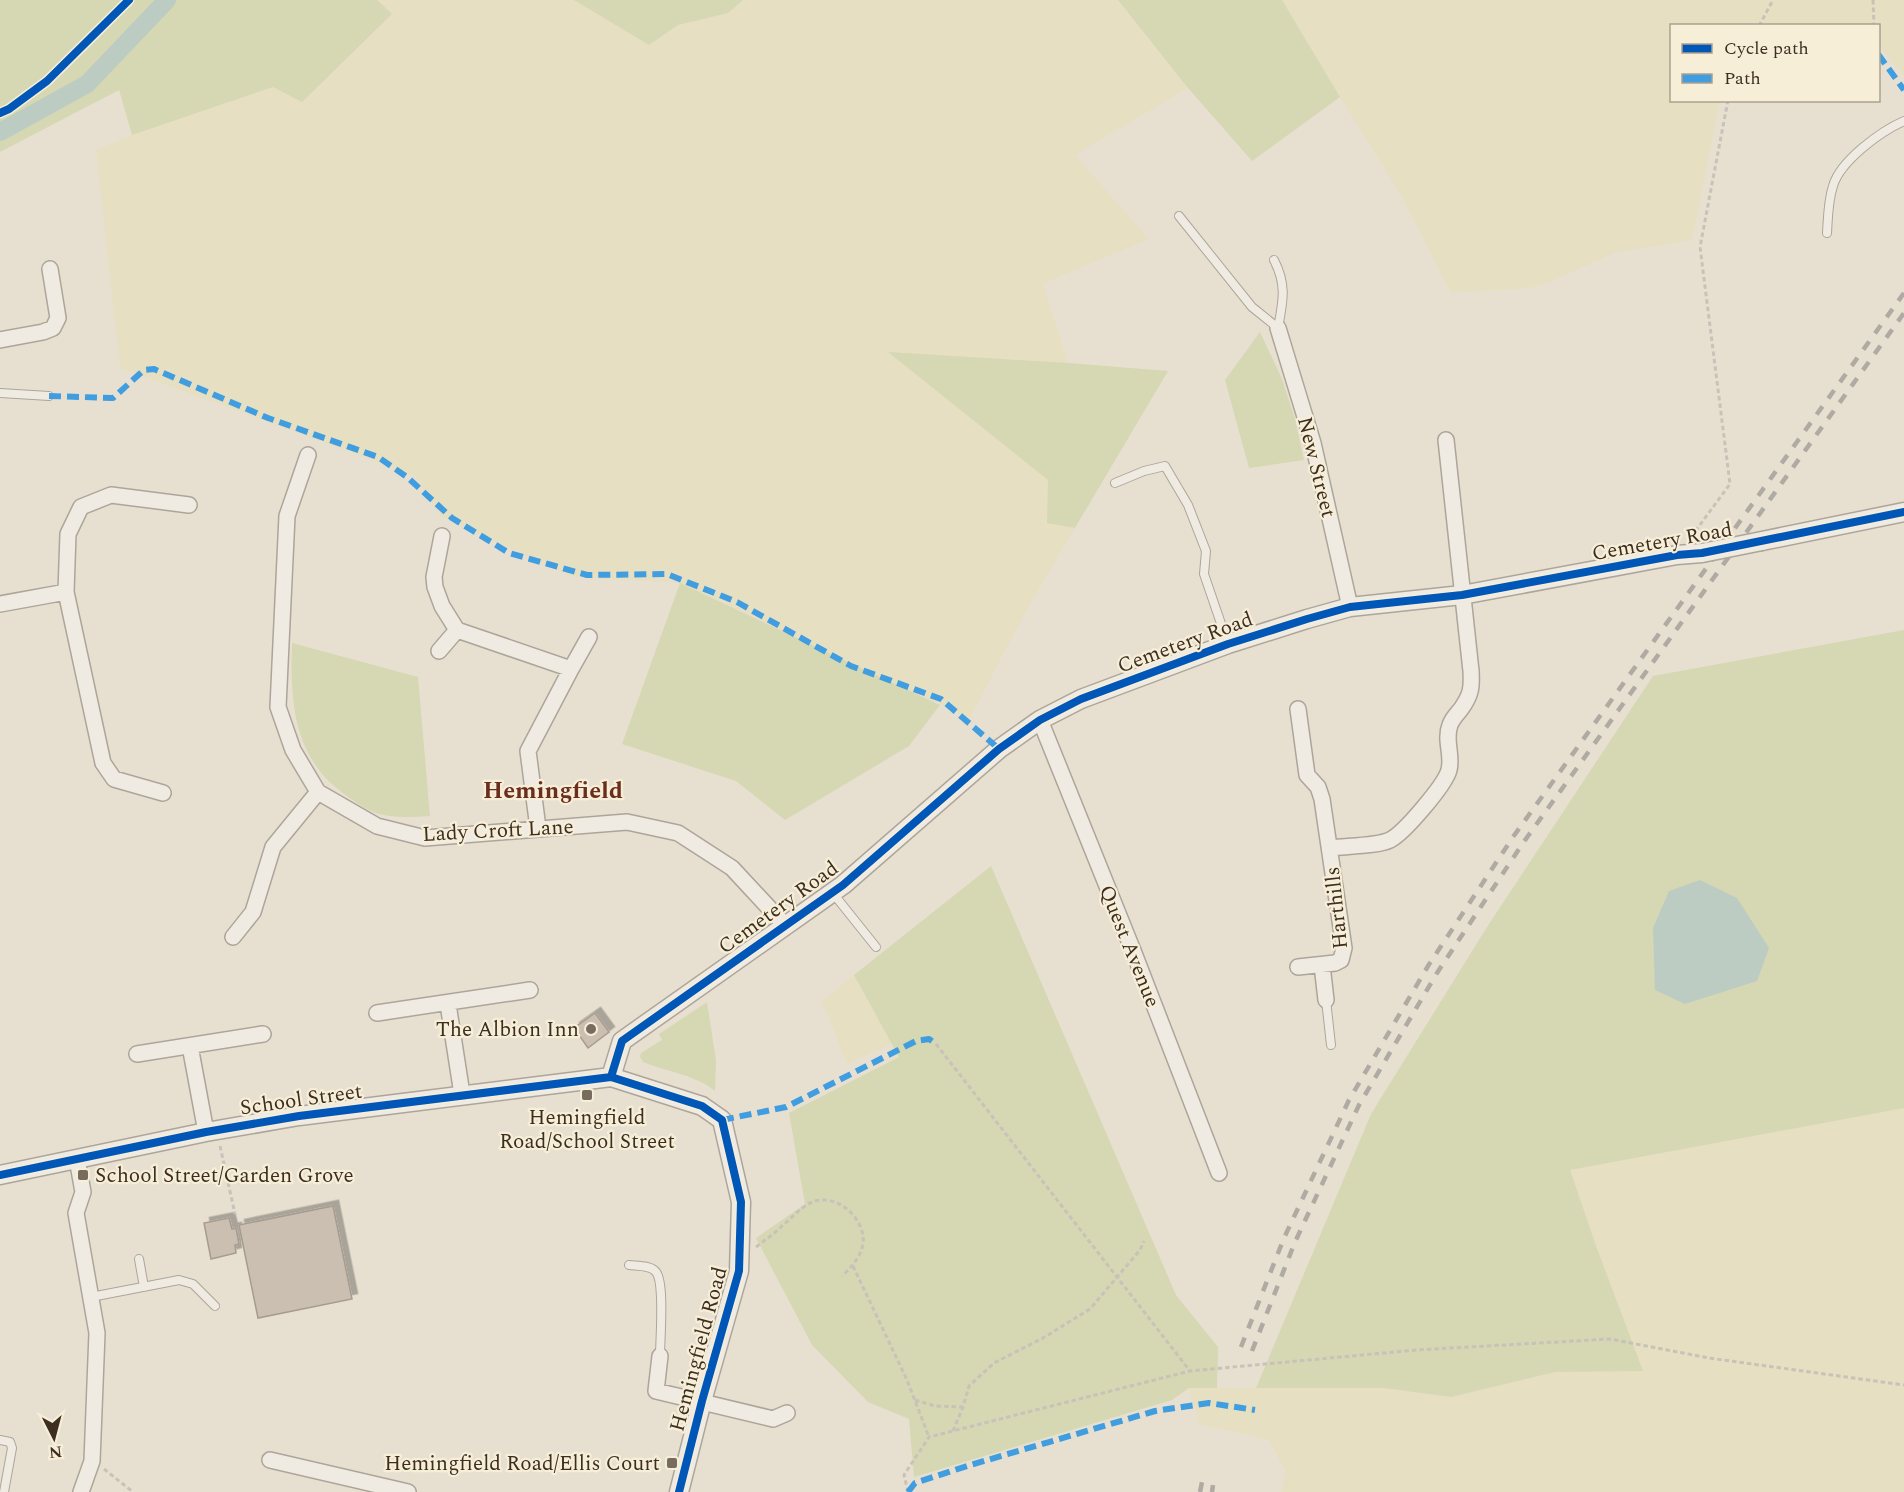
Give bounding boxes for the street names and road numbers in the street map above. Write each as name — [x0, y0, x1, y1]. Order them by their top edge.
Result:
street label: New Street — [1288, 413, 1344, 521]
street label: Cemetery Road — [1589, 514, 1735, 570]
street label: Cemetery Road — [1113, 604, 1258, 682]
street label: Lady Croft Lane — [422, 811, 574, 851]
street label: Cemetery Road — [712, 853, 846, 963]
street label: Harthills — [1317, 865, 1357, 951]
street label: Quest Avenue — [1090, 880, 1168, 1013]
street label: School Street — [238, 1076, 364, 1124]
street label: Hemingfield Road — [662, 1263, 736, 1435]

